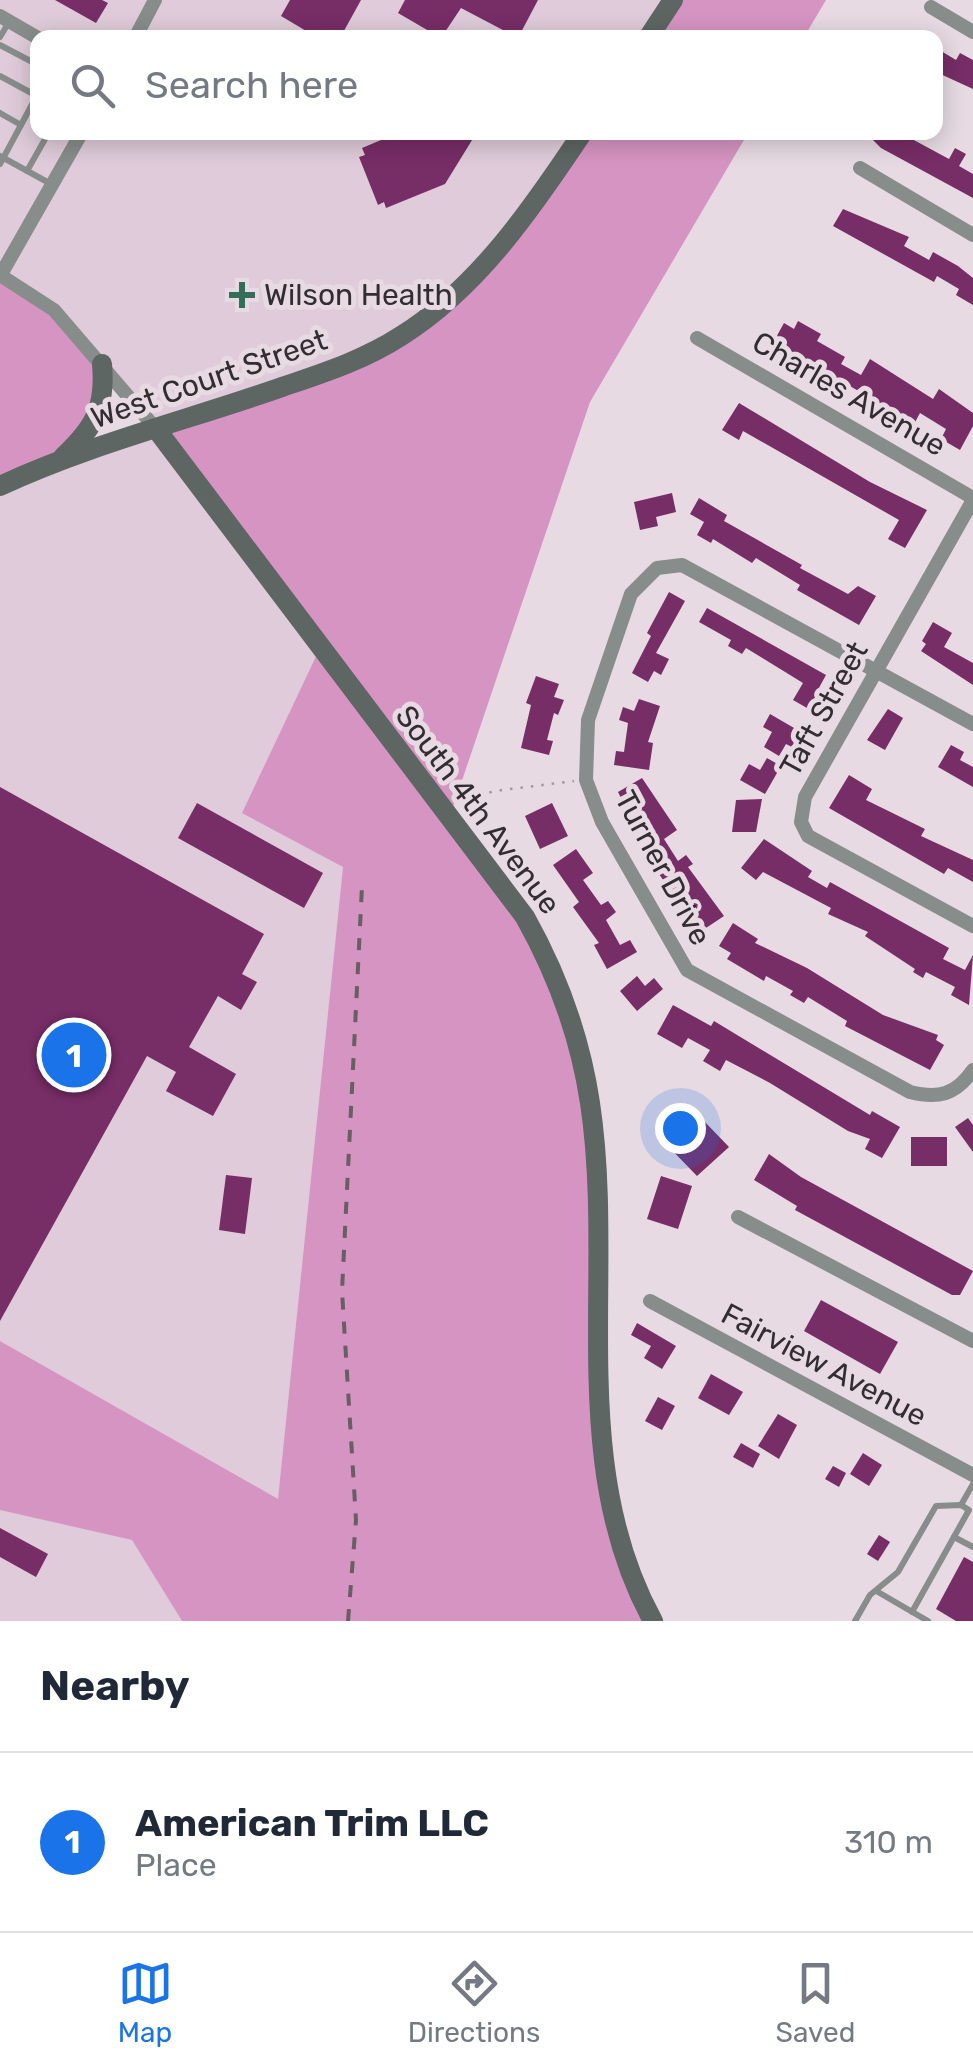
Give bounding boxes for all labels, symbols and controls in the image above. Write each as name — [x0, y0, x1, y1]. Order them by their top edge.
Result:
search box — [30, 30, 943, 140]
icon: search — [65, 58, 120, 113]
text: Search here — [145, 62, 358, 108]
place label: Wilson Health — [264, 277, 453, 313]
marker: Wilson Health — [229, 282, 255, 308]
street label: West Court Street — [86, 322, 332, 436]
street label: Charles Avenue — [746, 324, 952, 464]
street label: Taft Street — [772, 635, 876, 783]
street label: South 4th Avenue — [388, 699, 568, 921]
street label: Turner Drive — [607, 785, 719, 951]
pin: 1 — [42, 1018, 106, 1092]
your location — [655, 1103, 706, 1154]
street label: Fairview Avenue — [715, 1296, 933, 1434]
text: Nearby — [40, 1661, 190, 1711]
text: American Trim LLC — [135, 1800, 489, 1846]
text: 1 — [65, 1823, 80, 1861]
text: 310 m — [844, 1823, 933, 1861]
text: Place — [135, 1846, 217, 1884]
tab: Map — [118, 1956, 173, 2049]
tab: Directions — [408, 1956, 540, 2049]
tab: Saved — [775, 1956, 855, 2049]

